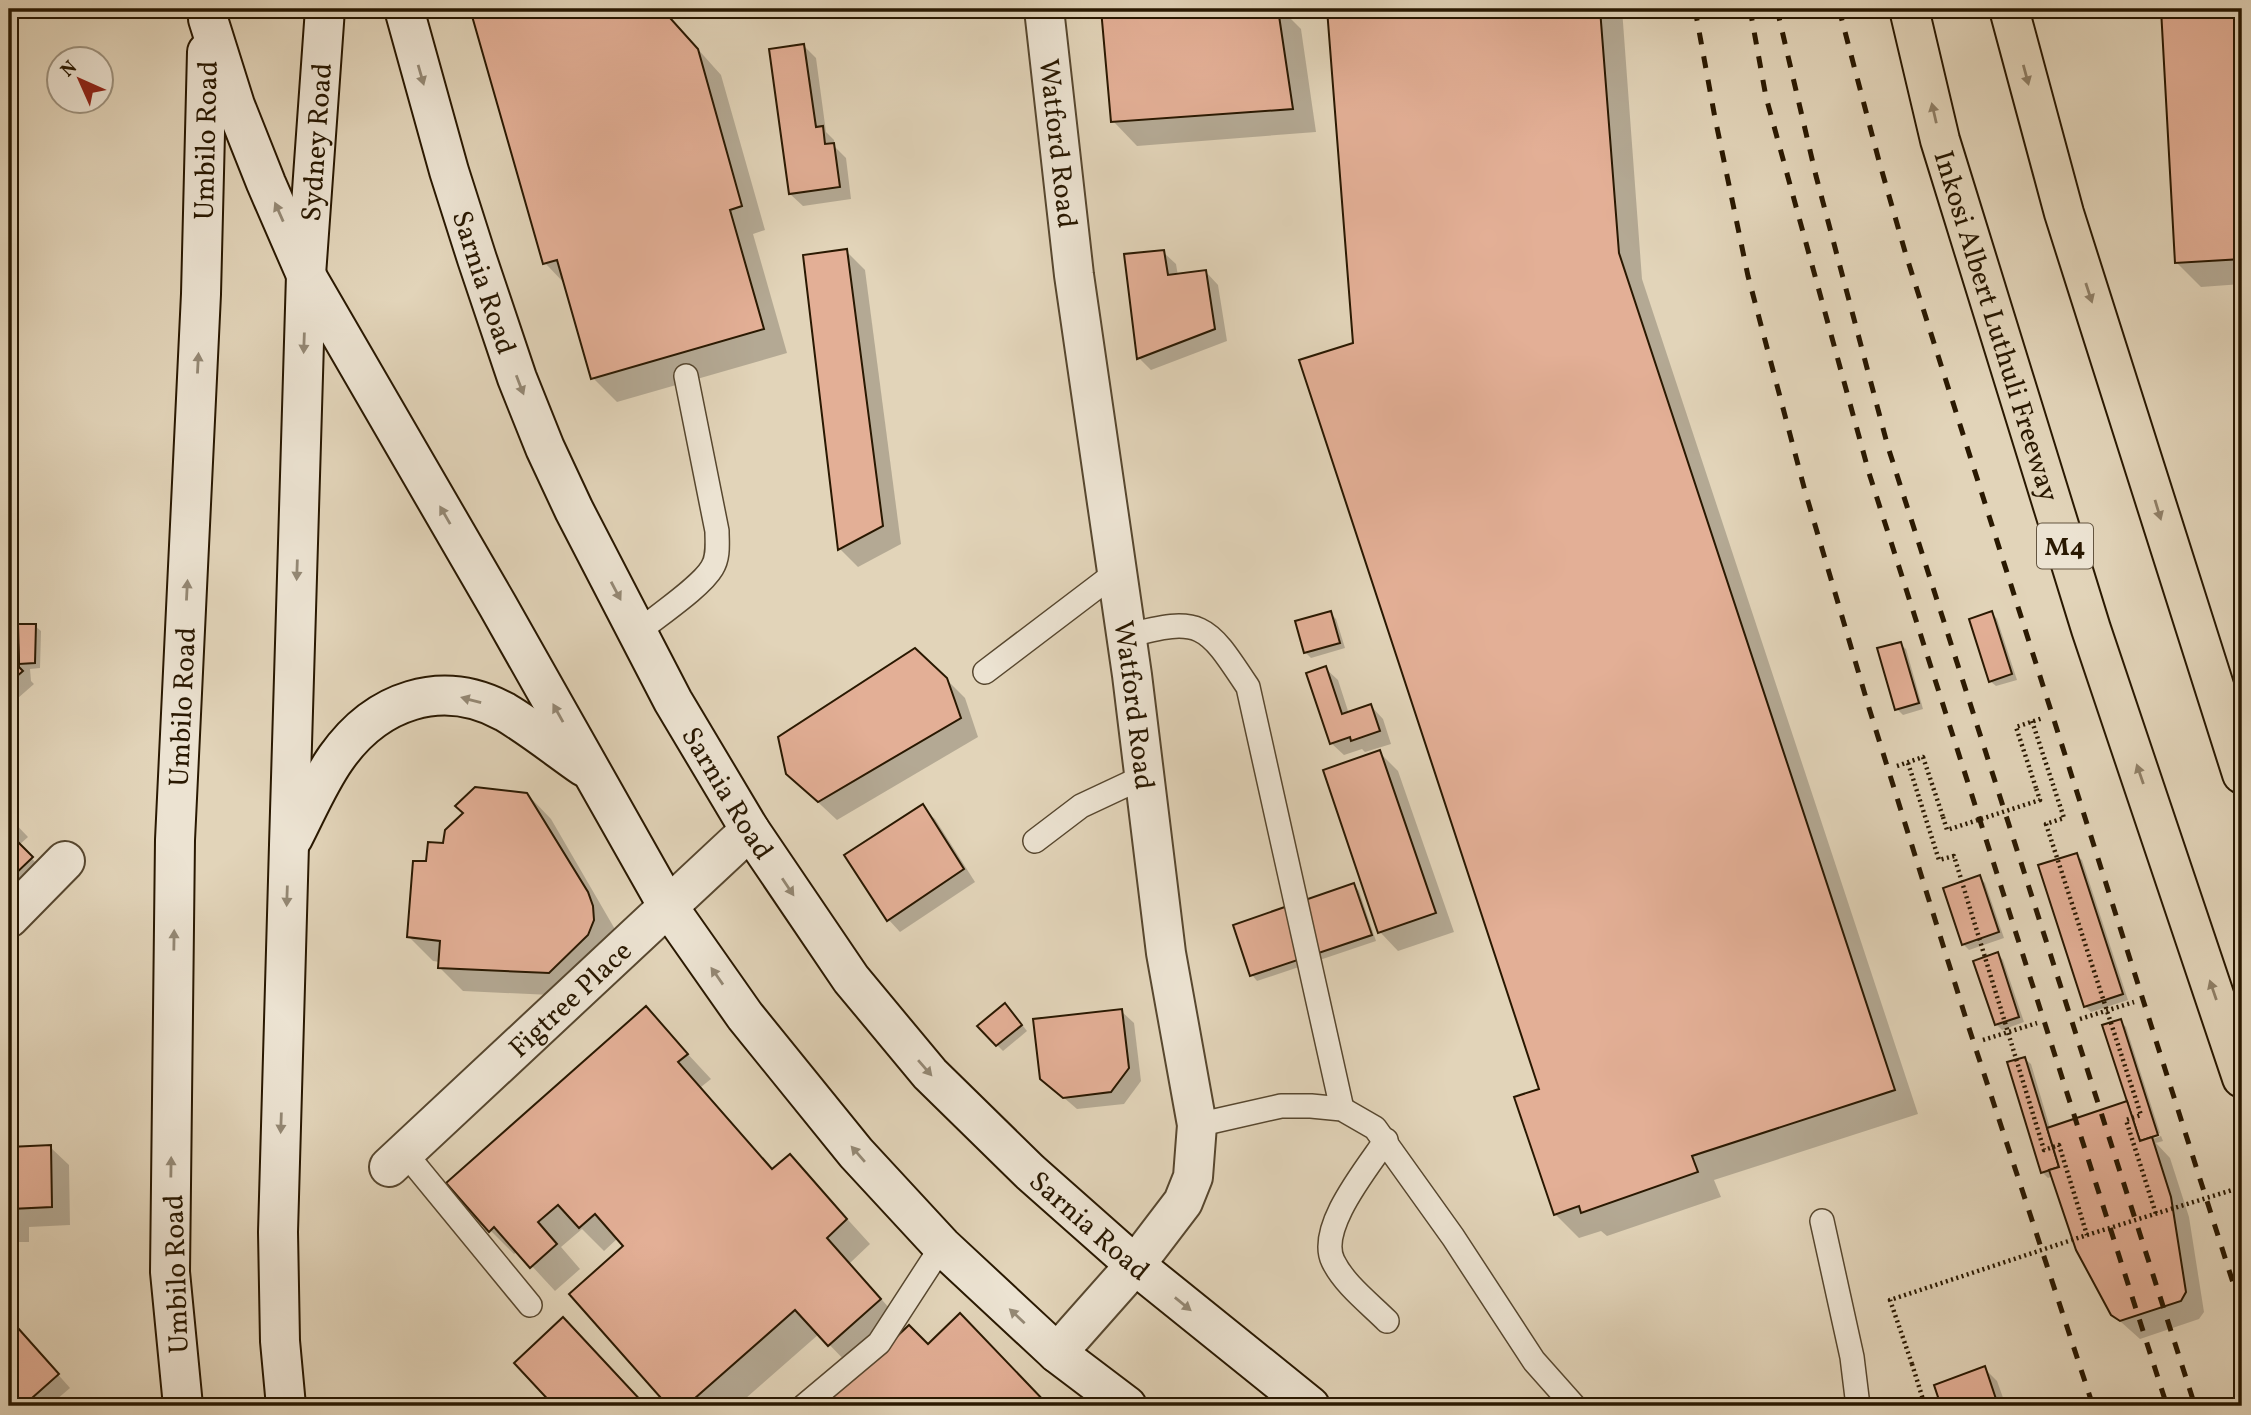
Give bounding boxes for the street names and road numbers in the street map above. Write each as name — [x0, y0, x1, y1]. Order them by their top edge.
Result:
street label: Watford Road — [1028, 57, 1086, 230]
street label: Umbilo Road — [186, 60, 229, 221]
street label: Sydney Road — [293, 62, 343, 223]
street label: Inkosi Albert Luthuli Freeway — [1922, 146, 2067, 507]
street label: Sarnia Road — [441, 206, 525, 360]
road number: M4 — [2037, 524, 2093, 568]
street label: Watford Road — [1102, 618, 1163, 792]
street label: Umbilo Road — [161, 626, 207, 788]
street label: Sarnia Road — [671, 720, 782, 868]
street label: Figtree Place — [501, 933, 642, 1068]
street label: Sarnia Road — [1020, 1163, 1157, 1291]
street label: Umbilo Road — [155, 1194, 200, 1354]

